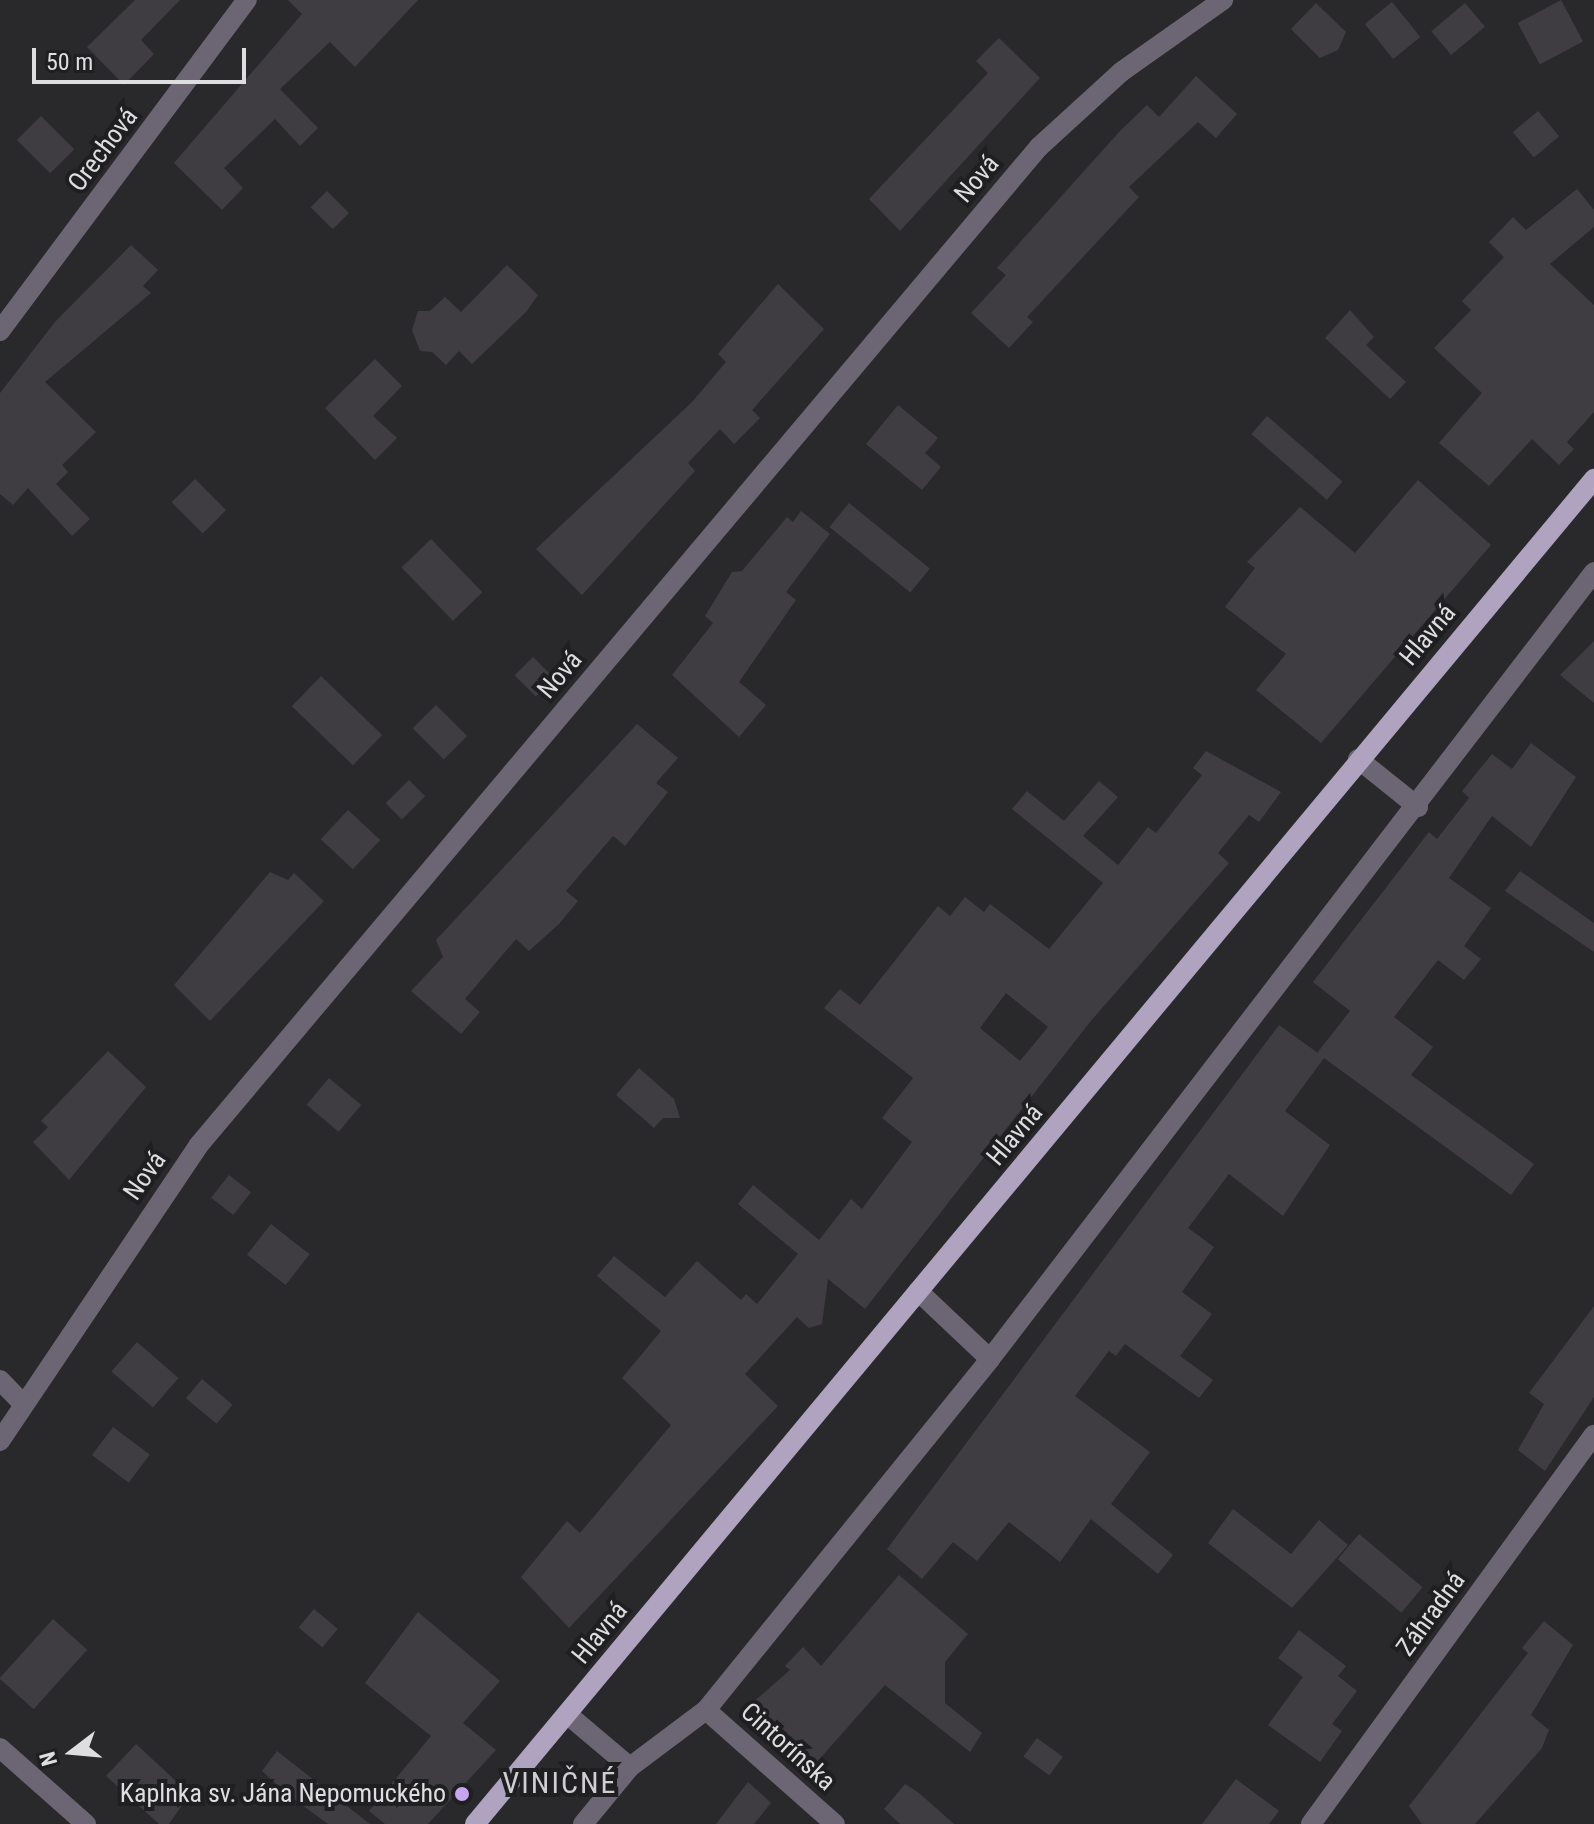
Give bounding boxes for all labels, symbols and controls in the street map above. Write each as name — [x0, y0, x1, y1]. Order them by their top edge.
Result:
scale bar — [36, 32, 250, 82]
text: 50 m — [46, 48, 93, 76]
street label: Orechová — [62, 102, 144, 198]
street label: Nová — [948, 149, 1006, 209]
street label: Hlavná — [1393, 598, 1463, 672]
street label: Nová — [531, 645, 589, 705]
street label: Hlavná — [980, 1098, 1050, 1172]
street label: Nová — [117, 1146, 173, 1206]
street label: Záhradná — [1390, 1566, 1472, 1662]
street label: Hlavná — [566, 1596, 634, 1670]
street label: Cintorínska — [734, 1696, 842, 1798]
north arrow — [32, 1712, 112, 1792]
text: N — [35, 1749, 62, 1769]
district label: VINIČNÉ — [503, 1765, 617, 1801]
place label: Kaplnka sv. Jána Nepomuckého — [120, 1778, 446, 1810]
marker: Kaplnka sv. Jána Nepomuckého — [453, 1785, 471, 1803]

